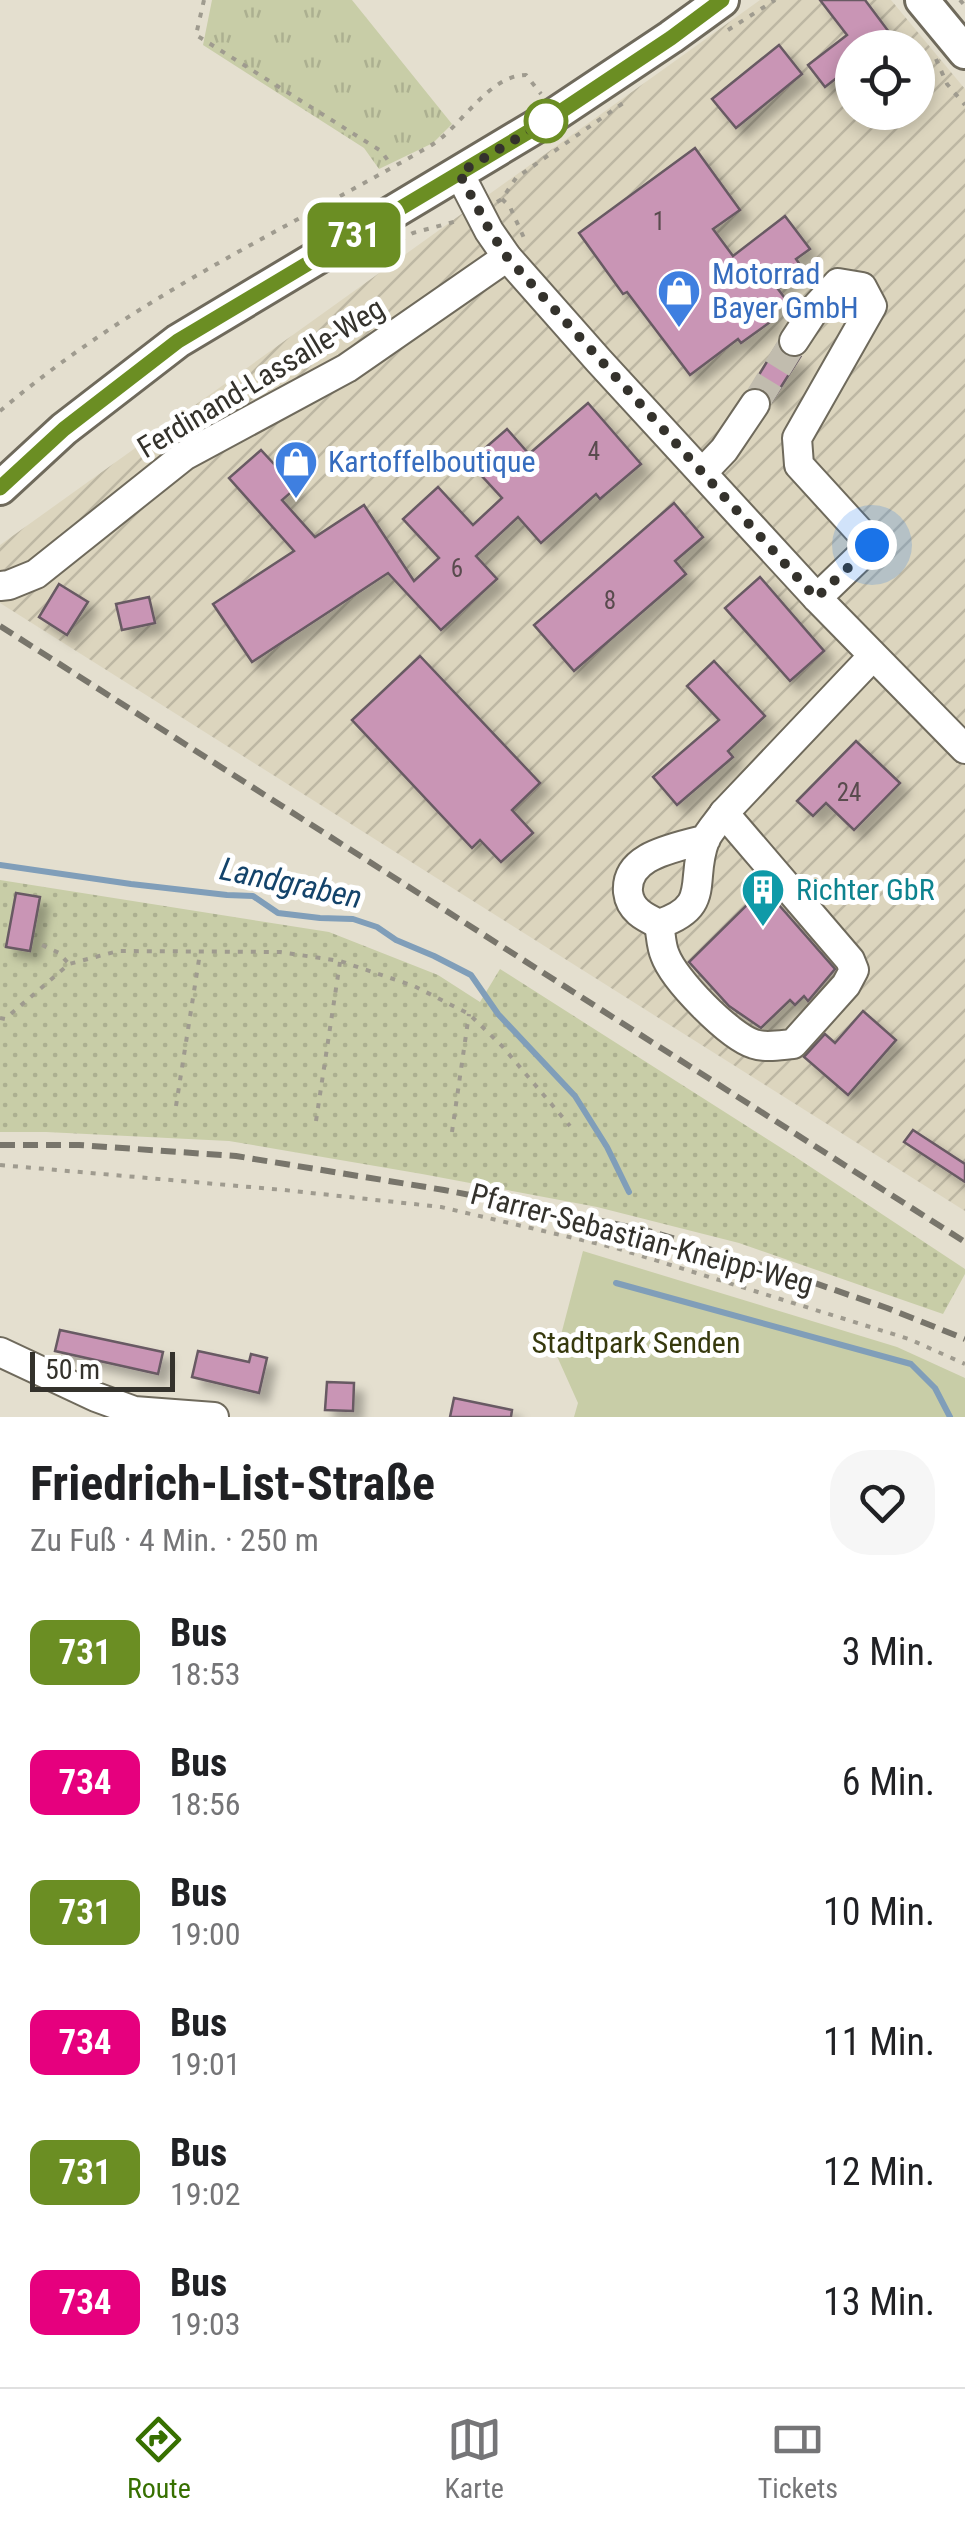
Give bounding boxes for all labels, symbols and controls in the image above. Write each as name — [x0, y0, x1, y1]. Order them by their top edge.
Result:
map controls — [835, 30, 935, 130]
button: locate — [835, 30, 935, 130]
unlabelled marker — [525, 100, 567, 142]
line badge: 731 — [296, 202, 412, 268]
house number: 1 — [653, 207, 665, 236]
text: 731 — [327, 215, 381, 256]
place label: Motorrad Bayer GmbH — [712, 256, 859, 325]
shop icon: Motorrad Bayer GmbH — [656, 268, 702, 329]
street label: Ferdinand-Lassalle-Weg — [131, 290, 390, 465]
house number: 4 — [588, 437, 600, 466]
shop icon: Kartoffelboutique — [273, 439, 319, 500]
place label: Kartoffelboutique — [328, 444, 536, 479]
your location — [847, 520, 897, 570]
house number: 6 — [451, 554, 463, 583]
house number: 8 — [604, 586, 616, 615]
house number: 24 — [837, 778, 861, 807]
water label: Landgraben — [217, 849, 365, 917]
building icon: Richter GbR — [740, 867, 786, 928]
place label: Richter GbR — [796, 872, 935, 907]
street label: Pfarrer-Sebastian-Kneipp-Weg — [467, 1176, 817, 1301]
park label: Stadtpark Senden — [532, 1325, 740, 1360]
scale bar — [30, 1347, 175, 1392]
text: 50 m — [45, 1353, 100, 1386]
button: heart — [830, 1450, 935, 1555]
text: Friedrich-List-Straße — [30, 1455, 435, 1512]
text: Zu Fuß · 4 Min. · 250 m — [30, 1521, 319, 1559]
text: Bus — [170, 1611, 227, 1655]
text: 3 Min. — [842, 1630, 935, 1674]
text: 731 — [58, 1632, 112, 1673]
text: 18:53 — [170, 1655, 241, 1693]
text: Bus — [170, 1741, 227, 1785]
text: 6 Min. — [842, 1760, 935, 1804]
text: 734 — [58, 1762, 112, 1803]
text: 18:56 — [170, 1785, 241, 1823]
text: Bus — [170, 1871, 227, 1915]
text: 10 Min. — [823, 1890, 935, 1934]
text: 731 — [58, 1892, 112, 1933]
text: 19:00 — [170, 1915, 241, 1953]
text: Bus — [170, 2001, 227, 2045]
text: 11 Min. — [823, 2020, 935, 2064]
text: 734 — [58, 2022, 112, 2063]
text: 19:01 — [170, 2045, 241, 2083]
text: Bus — [170, 2131, 227, 2175]
text: 12 Min. — [823, 2150, 935, 2194]
text: 731 — [58, 2152, 112, 2193]
text: 19:02 — [170, 2175, 241, 2213]
text: Bus — [170, 2261, 227, 2305]
text: 13 Min. — [823, 2280, 935, 2324]
text: 734 — [58, 2282, 112, 2323]
text: 19:03 — [170, 2305, 241, 2343]
tab: Route — [127, 2412, 191, 2505]
tab: Karte — [445, 2412, 504, 2505]
tab: Tickets — [758, 2412, 838, 2505]

